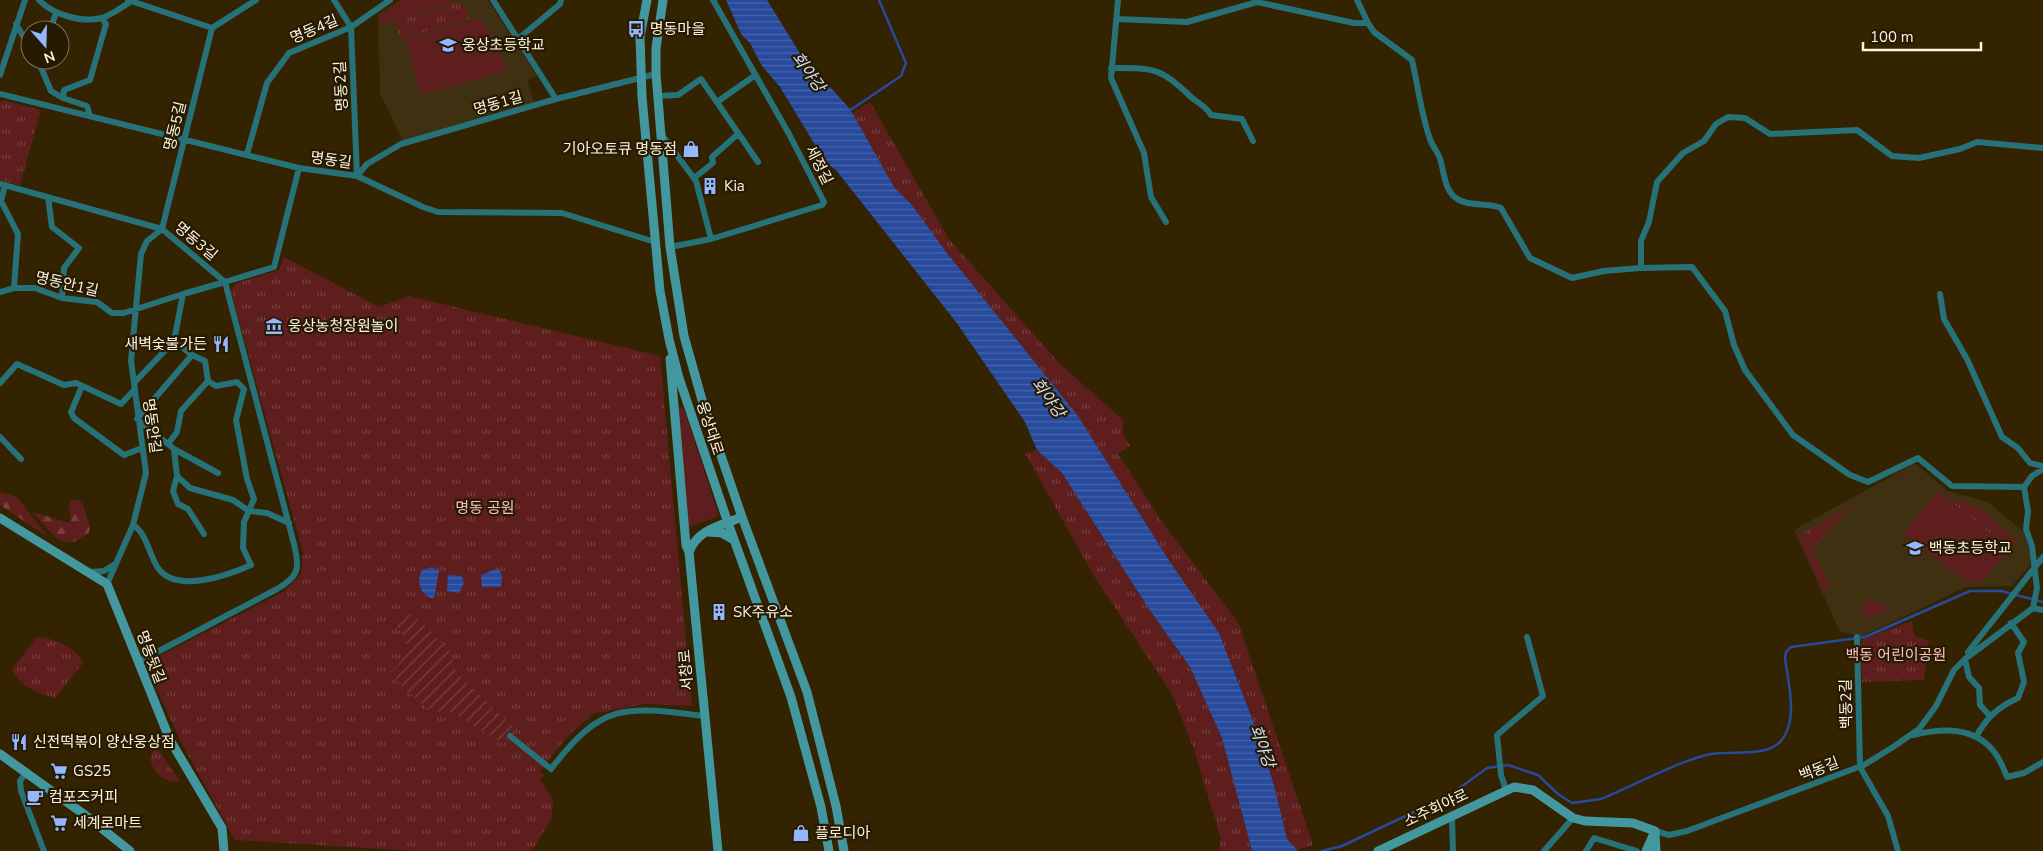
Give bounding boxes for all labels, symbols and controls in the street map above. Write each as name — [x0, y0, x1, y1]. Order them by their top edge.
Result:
street label: 명동4길 — [287, 10, 341, 48]
bus stop icon: 명동마을 — [626, 19, 646, 39]
place label: 명동마을 — [650, 19, 705, 39]
north arrow — [20, 20, 70, 70]
scale bar — [1863, 20, 1980, 52]
text: 100 m — [1870, 27, 1914, 47]
school or university icon: 웅상초등학교 — [438, 35, 458, 55]
place label: 웅상초등학교 — [462, 35, 545, 55]
text: N — [41, 46, 57, 67]
water label: 회야강 — [786, 48, 831, 98]
street label: 명동2길 — [330, 60, 352, 112]
street label: 명동1길 — [471, 86, 525, 120]
street label: 명동5길 — [159, 99, 191, 153]
place label: 기아오토큐 명동점 — [563, 139, 677, 159]
shop icon: 기아오토큐 명동점 — [681, 139, 701, 159]
street label: 세정길 — [801, 142, 837, 188]
street label: 명동길 — [309, 147, 353, 173]
building icon: Kia — [700, 176, 720, 196]
place label: Kia — [724, 176, 745, 196]
street label: 명동3길 — [170, 217, 222, 265]
street label: 명동안1길 — [33, 267, 101, 301]
museum icon: 웅상농청장원놀이 — [264, 316, 284, 336]
place label: 웅상농청장원놀이 — [288, 316, 398, 336]
place label: 새벽숯불가든 — [124, 334, 207, 354]
restaurant icon: 새벽숯불가든 — [211, 334, 231, 354]
water label: 회야강 — [1026, 374, 1071, 424]
street label: 명동안길 — [138, 397, 166, 455]
street label: 웅상대로 — [692, 399, 728, 457]
park label: 명동 공원 — [455, 498, 515, 518]
school or university icon: 백동초등학교 — [1905, 538, 1925, 558]
place label: 백동초등학교 — [1929, 538, 2012, 558]
building icon: SK주유소 — [709, 602, 729, 622]
place label: SK주유소 — [733, 602, 793, 622]
street label: 명동뒷길 — [132, 628, 170, 686]
park label: 백동 어린이공원 — [1846, 645, 1946, 665]
street label: 서창로 — [674, 649, 698, 691]
street label: 백동2길 — [1836, 679, 1856, 729]
water label: 회야강 — [1244, 721, 1281, 773]
restaurant icon: 신전떡볶이 양산웅상점 — [9, 732, 29, 752]
place label: 신전떡볶이 양산웅상점 — [33, 732, 175, 752]
street label: 백동길 — [1796, 752, 1842, 786]
supermarket icon: GS25 — [49, 761, 69, 781]
place label: GS25 — [73, 761, 111, 781]
street label: 소주회야로 — [1400, 784, 1472, 832]
cafe icon: 컴포즈커피 — [25, 787, 45, 807]
place label: 컴포즈커피 — [49, 787, 118, 807]
supermarket icon: 세계로마트 — [49, 813, 69, 833]
place label: 세계로마트 — [73, 813, 142, 833]
shop icon: 플로디아 — [791, 823, 811, 843]
place label: 플로디아 — [815, 823, 870, 843]

